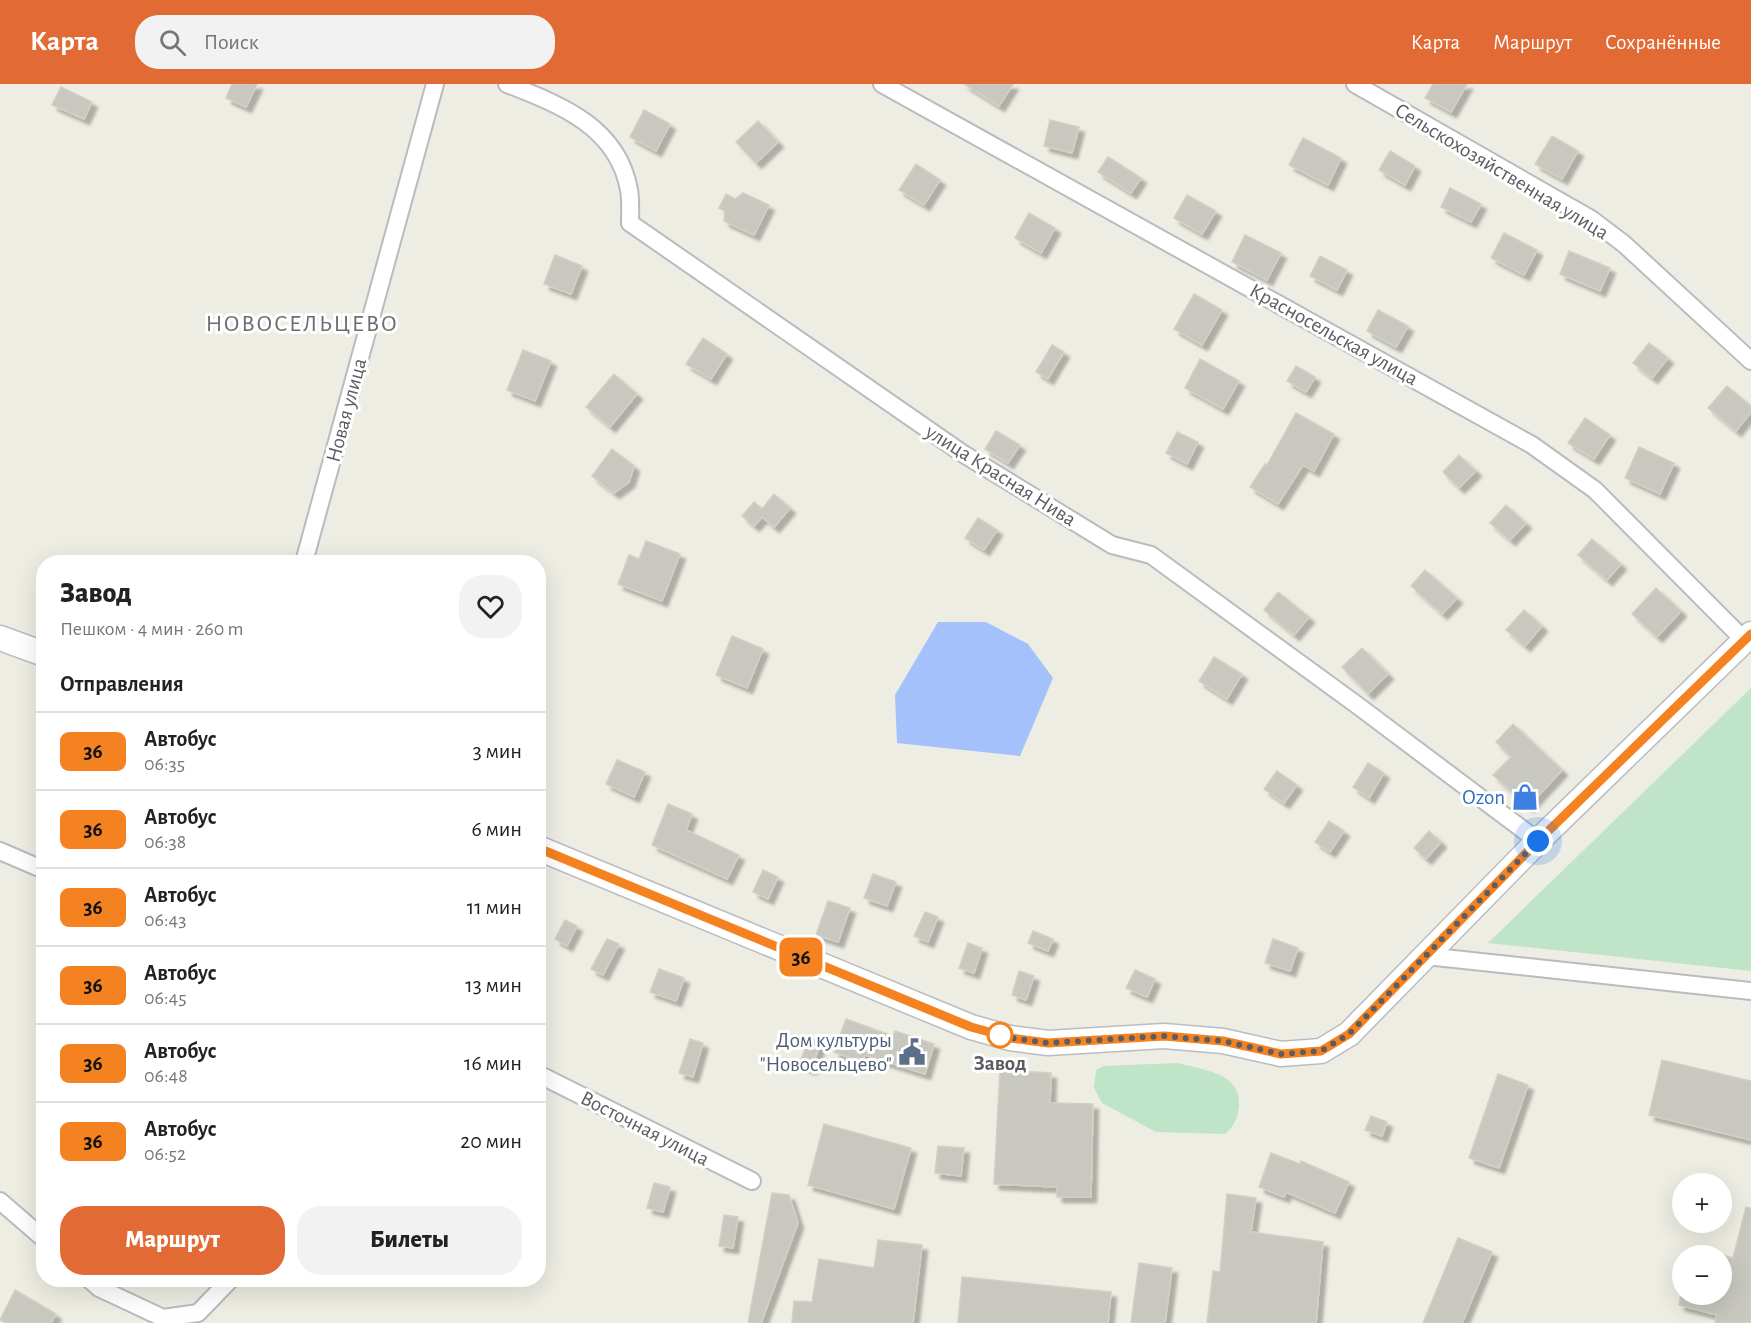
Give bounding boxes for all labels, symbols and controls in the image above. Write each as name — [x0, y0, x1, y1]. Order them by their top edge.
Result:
search box — [135, 15, 555, 69]
icon: search — [156, 26, 189, 59]
text: Карта — [30, 28, 99, 56]
text: Поиск — [204, 31, 259, 53]
text: Карта — [1411, 32, 1460, 53]
text: Маршрут — [1493, 32, 1572, 53]
text: Сохранённые — [1605, 32, 1721, 53]
street label: Сельскохозяйственная улица — [1391, 99, 1613, 244]
street label: Красносельская улица — [1246, 280, 1422, 390]
district label: НОВОСЕЛЬЦЕВО — [205, 312, 399, 336]
street label: Новая улица — [323, 355, 371, 464]
street label: улица Красная Нива — [921, 420, 1080, 530]
button: heart — [459, 575, 522, 638]
text: Завод — [60, 580, 132, 608]
text: Пешком · 4 мин · 260 m — [60, 619, 244, 639]
text: Отправления — [60, 673, 184, 695]
text: Автобус — [144, 728, 217, 750]
text: 3 мин — [473, 740, 522, 762]
text: 36 — [83, 741, 103, 762]
text: 06:35 — [144, 754, 185, 774]
shop icon: Ozon — [1510, 782, 1540, 812]
place label: Ozon — [1462, 787, 1505, 808]
text: Автобус — [144, 806, 217, 828]
text: 6 мин — [471, 818, 522, 840]
text: 36 — [83, 819, 103, 840]
your location — [1523, 826, 1553, 856]
text: 06:38 — [144, 832, 186, 852]
text: Автобус — [144, 884, 217, 906]
text: 11 мин — [467, 896, 522, 918]
text: 36 — [83, 897, 103, 918]
text: 06:43 — [144, 910, 186, 930]
line badge: 36 — [774, 938, 828, 976]
text: 36 — [791, 947, 811, 968]
text: Автобус — [144, 962, 217, 984]
text: 13 мин — [465, 974, 522, 996]
text: 36 — [83, 975, 103, 996]
text: 06:45 — [144, 988, 187, 1008]
marker: Завод — [987, 1022, 1013, 1048]
place label: Дом культуры "Новосельцево" — [760, 1030, 892, 1075]
public building icon: Дом культуры "Новосельцево" — [897, 1037, 927, 1067]
text: Автобус — [144, 1040, 217, 1062]
text: 16 мин — [464, 1052, 522, 1074]
text: 36 — [83, 1053, 103, 1074]
place label: Завод — [974, 1053, 1026, 1074]
text: 06:48 — [144, 1066, 188, 1086]
street label: Восточная улица — [577, 1087, 713, 1170]
text: Автобус — [144, 1118, 217, 1140]
text: 20 мин — [460, 1130, 522, 1152]
text: 36 — [83, 1131, 103, 1152]
text: 06:52 — [144, 1144, 186, 1164]
map controls — [1672, 1173, 1732, 1305]
button: + — [1672, 1173, 1732, 1233]
button: Маршрут — [60, 1206, 285, 1275]
button: Билеты — [297, 1206, 522, 1275]
button: − — [1672, 1245, 1732, 1305]

